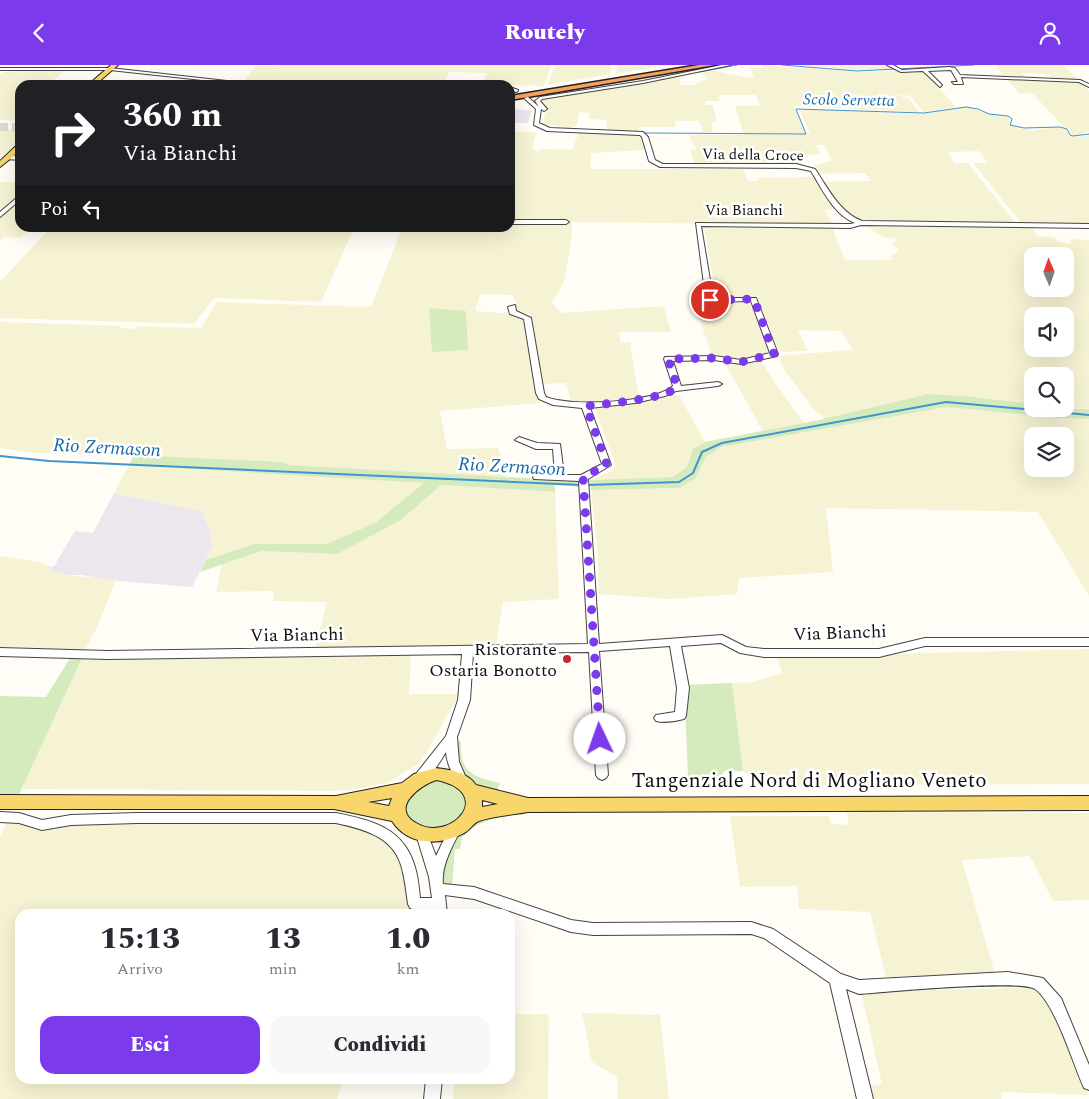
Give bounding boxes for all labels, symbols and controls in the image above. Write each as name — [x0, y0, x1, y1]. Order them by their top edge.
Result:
text: Routely — [504, 16, 585, 49]
icon: back — [25, 19, 53, 47]
icon: person — [1036, 19, 1064, 47]
water label: Scolo Servetta — [803, 87, 895, 113]
text: 360 m — [123, 89, 222, 142]
icon: right — [40, 100, 105, 165]
text: Via Bianchi — [123, 137, 237, 170]
street label: Via della Croce — [702, 143, 804, 167]
text: Poi — [40, 195, 68, 224]
icon: left — [78, 195, 106, 223]
street label: Via Bianchi — [705, 199, 783, 222]
north arrow — [1024, 247, 1074, 297]
map controls — [1024, 247, 1074, 477]
pin — [689, 279, 731, 321]
icon: arrive — [696, 286, 724, 314]
button: sound — [1024, 307, 1074, 357]
button: search — [1024, 367, 1074, 417]
button: layers — [1024, 427, 1074, 477]
water label: Rio Zermason — [52, 431, 162, 465]
water label: Rio Zermason — [457, 450, 567, 484]
street label: Via Bianchi — [793, 618, 887, 648]
street label: Via Bianchi — [250, 621, 344, 649]
place label: Ristorante Ostaria Bonotto — [429, 636, 557, 684]
marker: Ristorante Ostaria Bonotto — [561, 653, 573, 665]
position arrow — [573, 712, 625, 764]
street label: Tangenziale Nord di Mogliano Veneto — [631, 765, 987, 797]
text: 15:13 — [100, 916, 180, 962]
text: 13 — [265, 916, 301, 962]
text: 1.0 — [386, 916, 430, 962]
text: Arrivo — [117, 957, 163, 981]
text: min — [269, 957, 297, 981]
text: km — [397, 957, 419, 981]
button: Esci — [40, 1016, 260, 1074]
button: Condividi — [270, 1016, 490, 1074]

